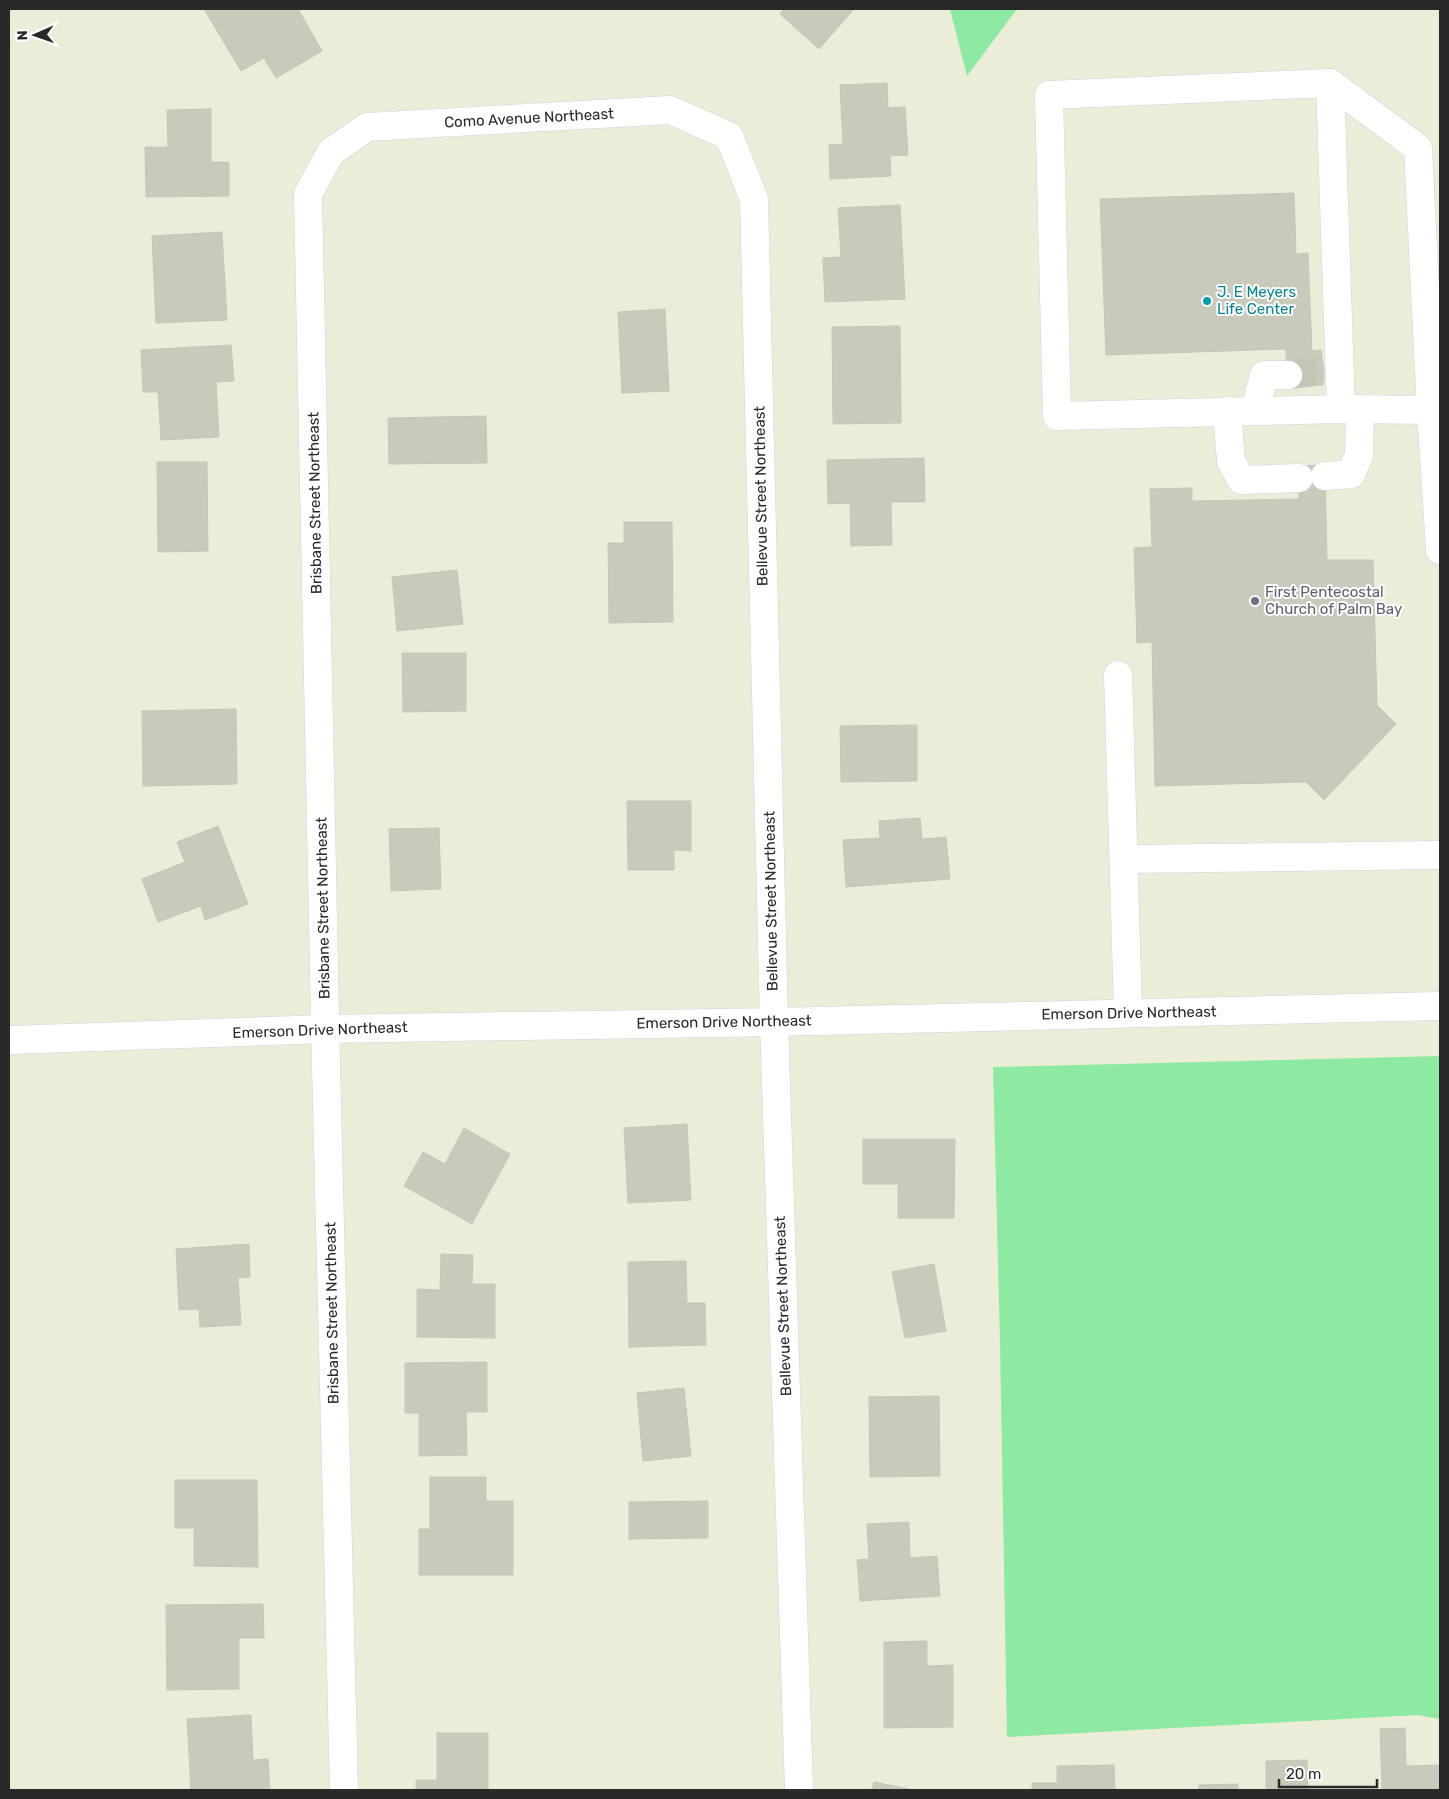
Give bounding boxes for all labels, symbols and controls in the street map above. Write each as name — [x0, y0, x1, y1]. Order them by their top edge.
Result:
north arrow — [10, 10, 60, 60]
text: N — [14, 30, 31, 41]
street label: Como Avenue Northeast — [444, 105, 614, 131]
place label: J. E Meyers Life Center — [1217, 283, 1297, 318]
marker: J. E Meyers Life Center — [1201, 295, 1213, 307]
street label: Bellevue Street Northeast — [750, 406, 772, 586]
street label: Brisbane Street Northeast — [304, 412, 326, 594]
place label: First Pentecostal Church of Palm Bay — [1265, 583, 1402, 618]
marker: First Pentecostal Church of Palm Bay — [1249, 595, 1261, 607]
street label: Bellevue Street Northeast — [760, 811, 782, 991]
street label: Brisbane Street Northeast — [312, 817, 334, 999]
street label: Emerson Drive Northeast — [1041, 1002, 1217, 1024]
street label: Emerson Drive Northeast — [636, 1011, 812, 1033]
street label: Emerson Drive Northeast — [232, 1018, 408, 1042]
street label: Bellevue Street Northeast — [771, 1215, 795, 1396]
street label: Brisbane Street Northeast — [321, 1222, 343, 1404]
scale bar — [1279, 1756, 1376, 1788]
text: 20 m — [1286, 1765, 1321, 1783]

